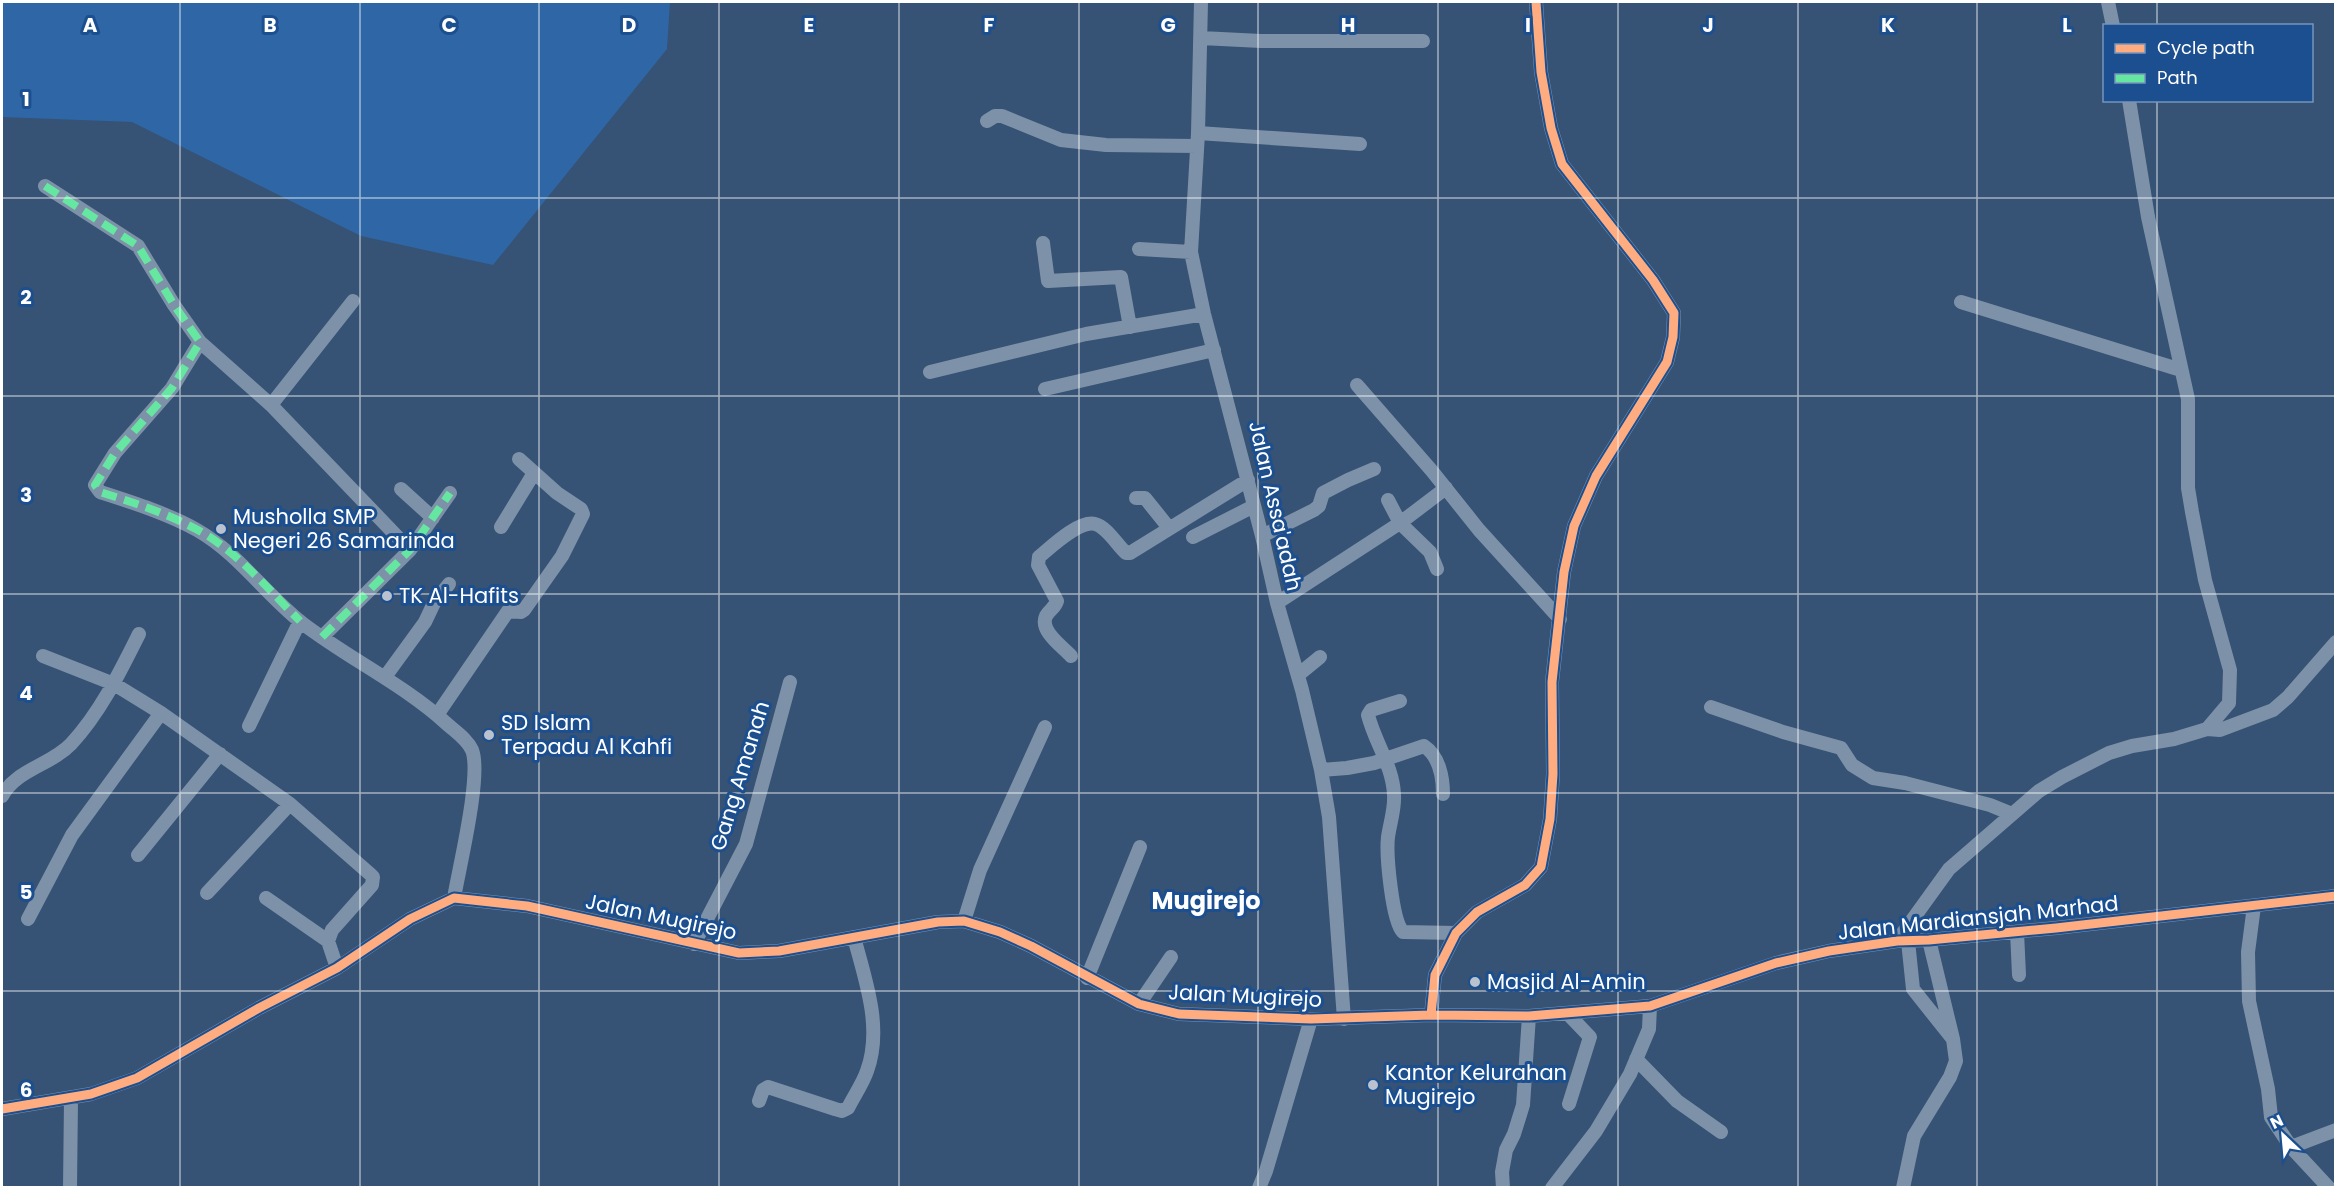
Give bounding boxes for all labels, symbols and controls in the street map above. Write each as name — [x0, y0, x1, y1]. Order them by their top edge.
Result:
text: A — [83, 11, 98, 39]
text: B — [263, 11, 277, 39]
text: C — [441, 11, 457, 39]
text: D — [622, 11, 636, 39]
text: E — [804, 11, 814, 39]
text: F — [984, 11, 995, 39]
text: G — [1160, 11, 1176, 39]
text: H — [1341, 11, 1355, 39]
text: I — [1525, 11, 1531, 39]
text: J — [1702, 11, 1714, 39]
text: K — [1881, 11, 1895, 39]
text: L — [2062, 11, 2072, 39]
legend — [2103, 24, 2313, 102]
text: Cycle path — [2157, 35, 2255, 60]
text: Path — [2157, 65, 2198, 90]
text: 1 — [22, 85, 30, 113]
text: 2 — [20, 283, 32, 311]
street label: Jalan Assa'adah — [1242, 418, 1309, 594]
text: 3 — [20, 481, 32, 509]
place label: Musholla SMP Negeri 26 Samarinda — [233, 502, 455, 555]
marker: Musholla SMP Negeri 26 Samarinda — [214, 522, 228, 536]
place label: TK Al-Hafits — [399, 581, 519, 610]
marker: TK Al-Hafits — [380, 589, 394, 603]
text: 4 — [19, 679, 33, 707]
street label: Gang Amanah — [703, 698, 776, 854]
place label: SD Islam Terpadu Al Kahfi — [501, 708, 672, 761]
marker: SD Islam Terpadu Al Kahfi — [482, 728, 496, 742]
text: 5 — [20, 878, 33, 906]
district label: Mugirejo — [1152, 884, 1260, 917]
street label: Jalan Mugirejo — [583, 886, 739, 947]
street label: Jalan Mardiansjah Marhad — [1836, 888, 2120, 947]
place label: Masjid Al-Amin — [1487, 967, 1646, 996]
marker: Masjid Al-Amin — [1468, 975, 1482, 989]
street label: Jalan Mugirejo — [1167, 977, 1323, 1014]
place label: Kantor Kelurahan Mugirejo — [1385, 1058, 1567, 1111]
text: 6 — [20, 1076, 32, 1104]
marker: Kantor Kelurahan Mugirejo — [1366, 1078, 1380, 1092]
north arrow — [2253, 1105, 2313, 1165]
text: N — [2266, 1109, 2287, 1135]

